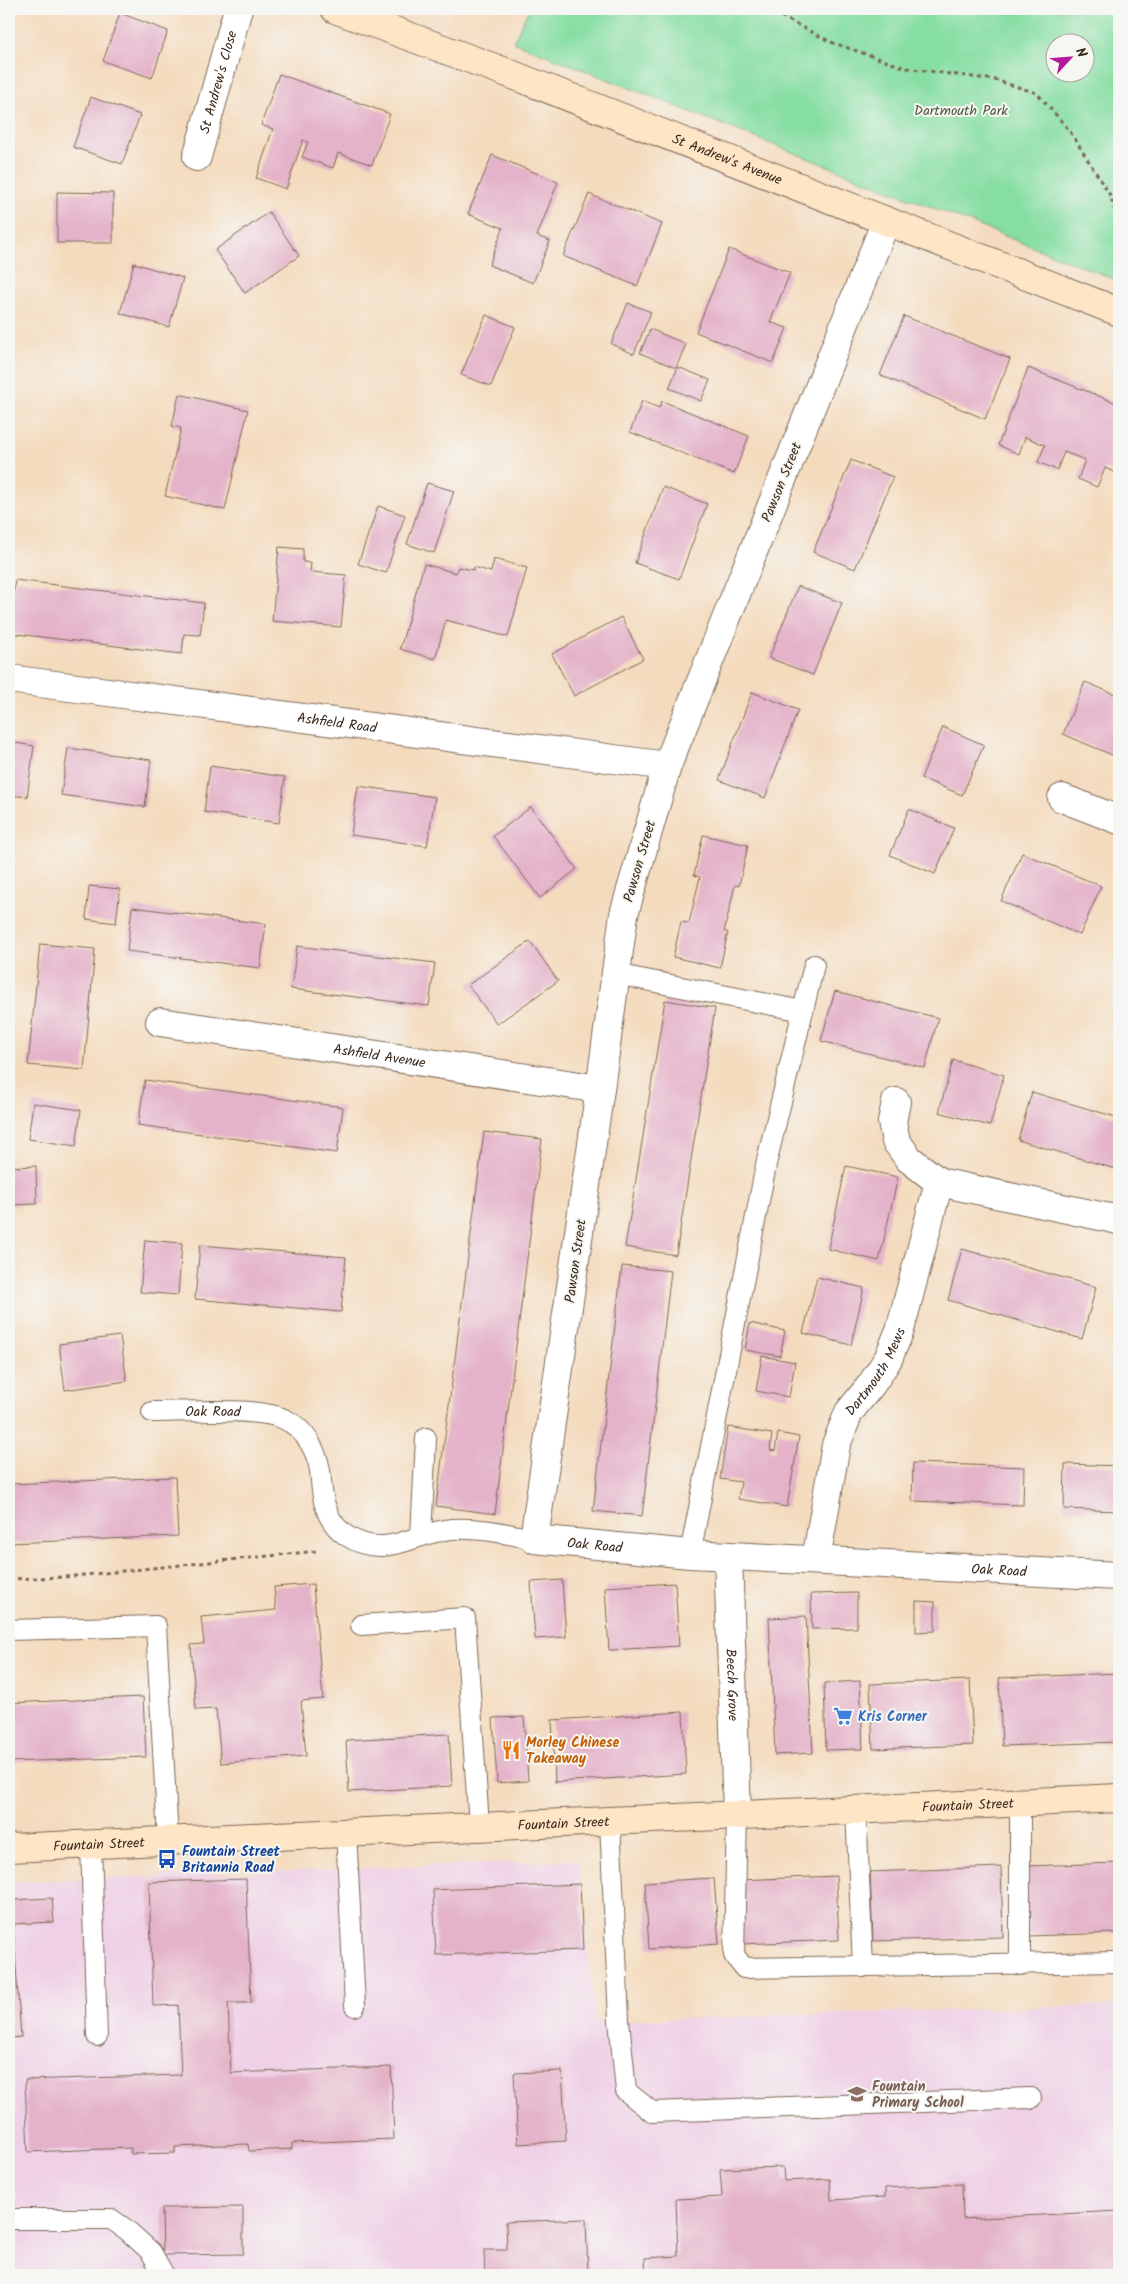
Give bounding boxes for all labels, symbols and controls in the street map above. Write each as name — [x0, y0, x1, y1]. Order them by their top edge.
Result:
street label: St Andrew's Close — [194, 27, 244, 136]
north arrow — [1046, 32, 1096, 82]
text: N — [1069, 44, 1093, 62]
park label: Dartmouth Park — [914, 100, 1008, 122]
street label: St Andrew's Avenue — [669, 128, 786, 192]
street label: Pawson Street — [756, 439, 808, 526]
street label: Ashfield Road — [296, 707, 379, 740]
street label: Pawson Street — [618, 817, 662, 905]
street label: Ashfield Avenue — [332, 1039, 428, 1074]
street label: Pawson Street — [559, 1217, 593, 1305]
street label: Dartmouth Mews — [840, 1324, 912, 1421]
street label: Oak Road — [185, 1401, 242, 1424]
street label: Oak Road — [566, 1532, 624, 1560]
street label: Oak Road — [971, 1558, 1028, 1583]
street label: Beech Grove — [719, 1648, 744, 1722]
supermarket icon: Kris Corner — [832, 1705, 854, 1727]
place label: Kris Corner — [858, 1706, 928, 1728]
place label: Morley Chinese Takeaway — [526, 1732, 620, 1770]
restaurant icon: Morley Chinese Takeaway — [500, 1739, 522, 1761]
street label: Fountain Street — [922, 1793, 1015, 1819]
street label: Fountain Street — [517, 1811, 610, 1837]
street label: Fountain Street — [53, 1832, 146, 1858]
place label: Fountain Street Britannia Road — [182, 1841, 281, 1879]
bus stop icon: Fountain Street Britannia Road — [156, 1848, 178, 1870]
place label: Fountain Primary School — [872, 2076, 964, 2114]
school or university icon: Fountain Primary School — [846, 2083, 868, 2105]

